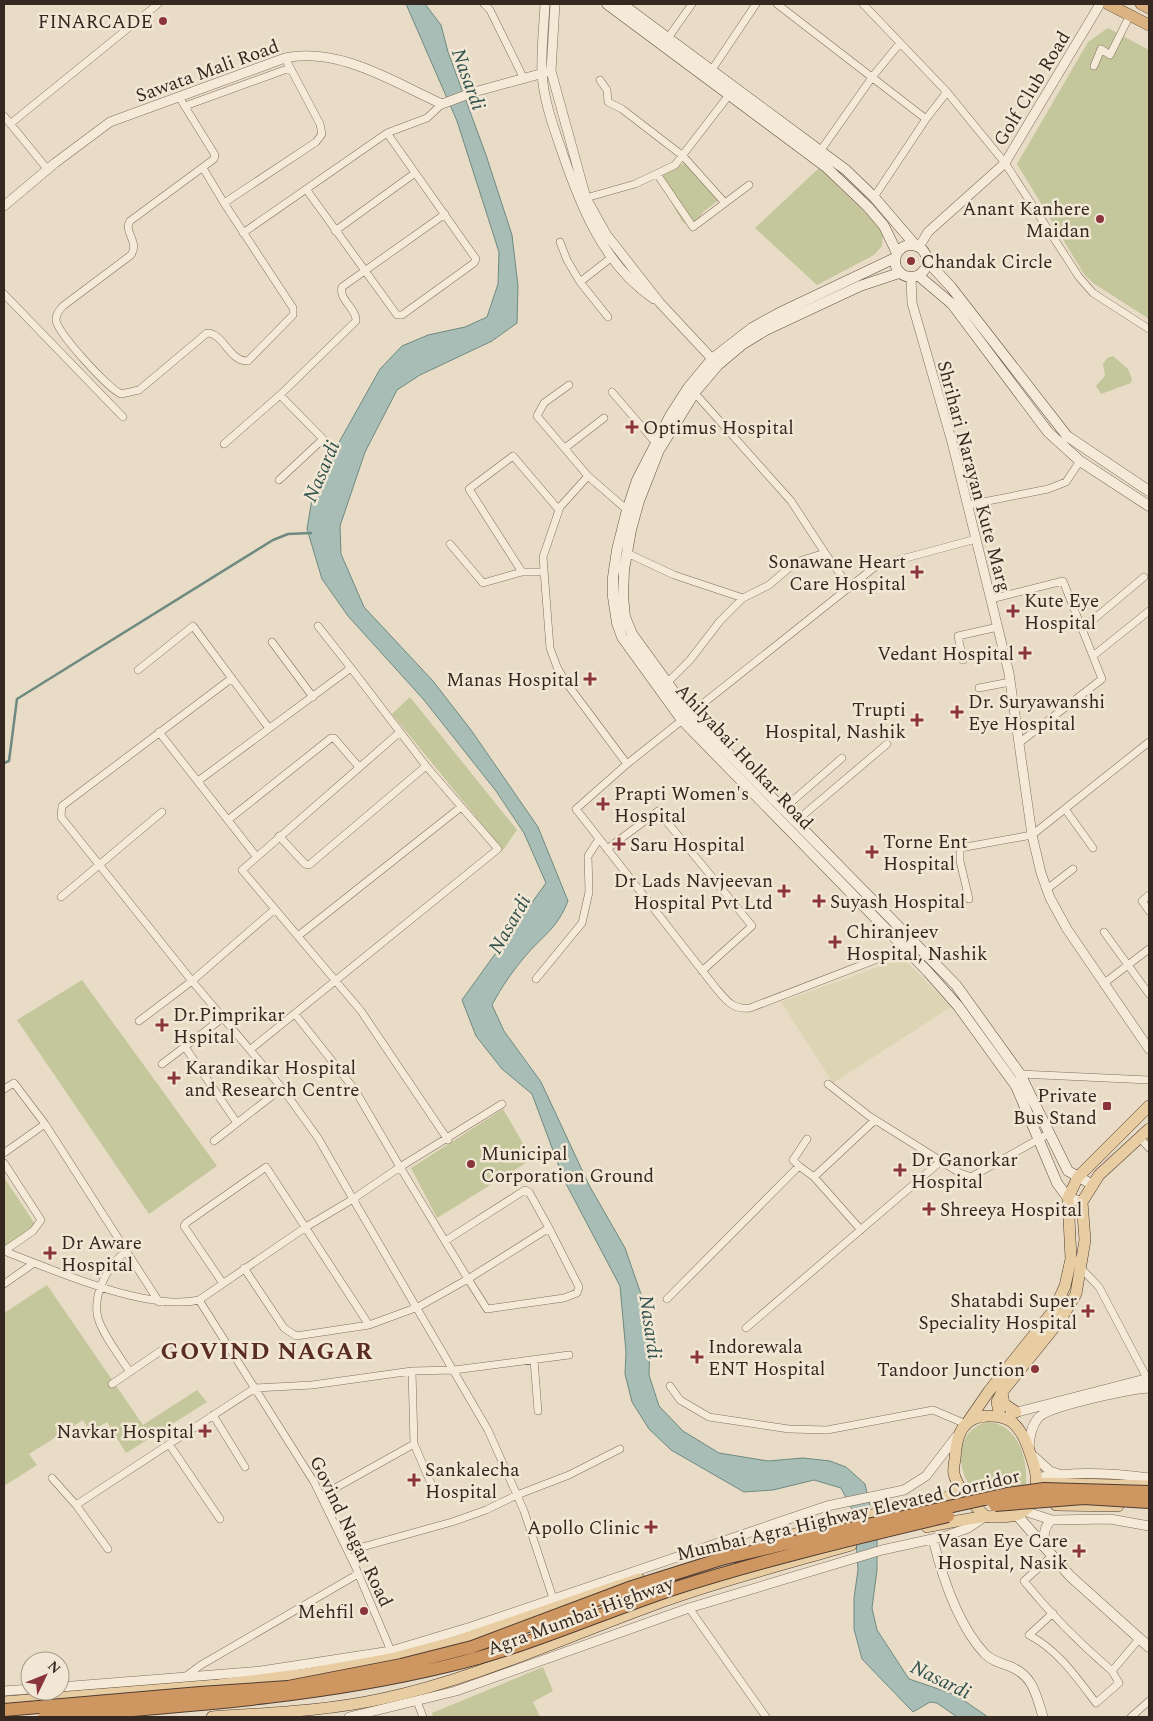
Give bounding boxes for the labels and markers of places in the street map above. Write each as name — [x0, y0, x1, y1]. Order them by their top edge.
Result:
place label: FINARCADE — [38, 8, 153, 37]
marker: FINARCADE — [157, 15, 169, 27]
place label: Anant Kanhere Maidan — [962, 195, 1090, 246]
marker: Anant Kanhere Maidan — [1094, 213, 1106, 225]
place label: Chandak Circle — [921, 248, 1052, 277]
marker: Chandak Circle — [905, 255, 917, 267]
place label: Optimus Hospital — [643, 414, 794, 443]
marker: Optimus Hospital — [625, 420, 639, 434]
place label: Sonawane Heart Care Hospital — [768, 548, 906, 599]
marker: Sonawane Heart Care Hospital — [910, 565, 924, 579]
place label: Kute Eye Hospital — [1024, 587, 1099, 638]
marker: Kute Eye Hospital — [1006, 604, 1020, 618]
place label: Vedant Hospital — [877, 640, 1014, 669]
marker: Vedant Hospital — [1018, 646, 1032, 660]
place label: Manas Hospital — [446, 666, 579, 695]
marker: Manas Hospital — [583, 672, 597, 686]
place label: Dr. Suryawanshi Eye Hospital — [968, 688, 1105, 739]
place label: Trupti Hospital, Nashik — [764, 696, 906, 747]
marker: Dr. Suryawanshi Eye Hospital — [950, 705, 964, 719]
marker: Trupti Hospital, Nashik — [910, 713, 924, 727]
place label: Prapti Women's Hospital — [614, 780, 749, 831]
marker: Prapti Women's Hospital — [596, 797, 610, 811]
place label: Torne Ent Hospital — [883, 828, 968, 879]
place label: Saru Hospital — [630, 831, 745, 860]
marker: Saru Hospital — [612, 837, 626, 851]
marker: Torne Ent Hospital — [865, 845, 879, 859]
place label: Dr Lads Navjeevan Hospital Pvt Ltd — [614, 867, 773, 918]
marker: Dr Lads Navjeevan Hospital Pvt Ltd — [777, 884, 791, 898]
place label: Suyash Hospital — [830, 888, 965, 917]
marker: Suyash Hospital — [812, 894, 826, 908]
place label: Chiranjeev Hospital, Nashik — [846, 918, 988, 969]
marker: Chiranjeev Hospital, Nashik — [828, 935, 842, 949]
place label: Dr.Pimprikar Hspital — [173, 1001, 285, 1052]
marker: Dr.Pimprikar Hspital — [155, 1018, 169, 1032]
place label: Karandikar Hospital and Research Centre — [185, 1054, 359, 1105]
marker: Karandikar Hospital and Research Centre — [167, 1071, 181, 1085]
place label: Private Bus Stand — [1013, 1082, 1097, 1133]
marker: Private Bus Stand — [1101, 1100, 1113, 1112]
place label: Municipal Corporation Ground — [481, 1140, 654, 1191]
place label: Dr Ganorkar Hospital — [911, 1146, 1018, 1197]
marker: Municipal Corporation Ground — [465, 1158, 477, 1170]
marker: Dr Ganorkar Hospital — [893, 1163, 907, 1177]
place label: Shreeya Hospital — [940, 1196, 1082, 1225]
marker: Shreeya Hospital — [922, 1202, 936, 1216]
place label: Dr Aware Hospital — [61, 1229, 142, 1280]
marker: Dr Aware Hospital — [43, 1246, 57, 1260]
place label: Shatabdi Super Speciality Hospital — [918, 1287, 1077, 1338]
marker: Shatabdi Super Speciality Hospital — [1081, 1304, 1095, 1318]
place label: Indorewala ENT Hospital — [708, 1333, 825, 1384]
marker: Indorewala ENT Hospital — [690, 1350, 704, 1364]
place label: Tandoor Junction — [877, 1356, 1025, 1385]
marker: Tandoor Junction — [1029, 1363, 1041, 1375]
place label: Navkar Hospital — [57, 1418, 194, 1447]
marker: Navkar Hospital — [198, 1424, 212, 1438]
place label: Sankalecha Hospital — [425, 1456, 520, 1507]
marker: Sankalecha Hospital — [407, 1473, 421, 1487]
place label: Apollo Clinic — [527, 1514, 640, 1543]
marker: Apollo Clinic — [644, 1520, 658, 1534]
place label: Vasan Eye Care Hospital, Nasik — [937, 1527, 1068, 1578]
marker: Vasan Eye Care Hospital, Nasik — [1072, 1544, 1086, 1558]
place label: Mehfil — [298, 1598, 354, 1627]
marker: Mehfil — [358, 1605, 370, 1617]

